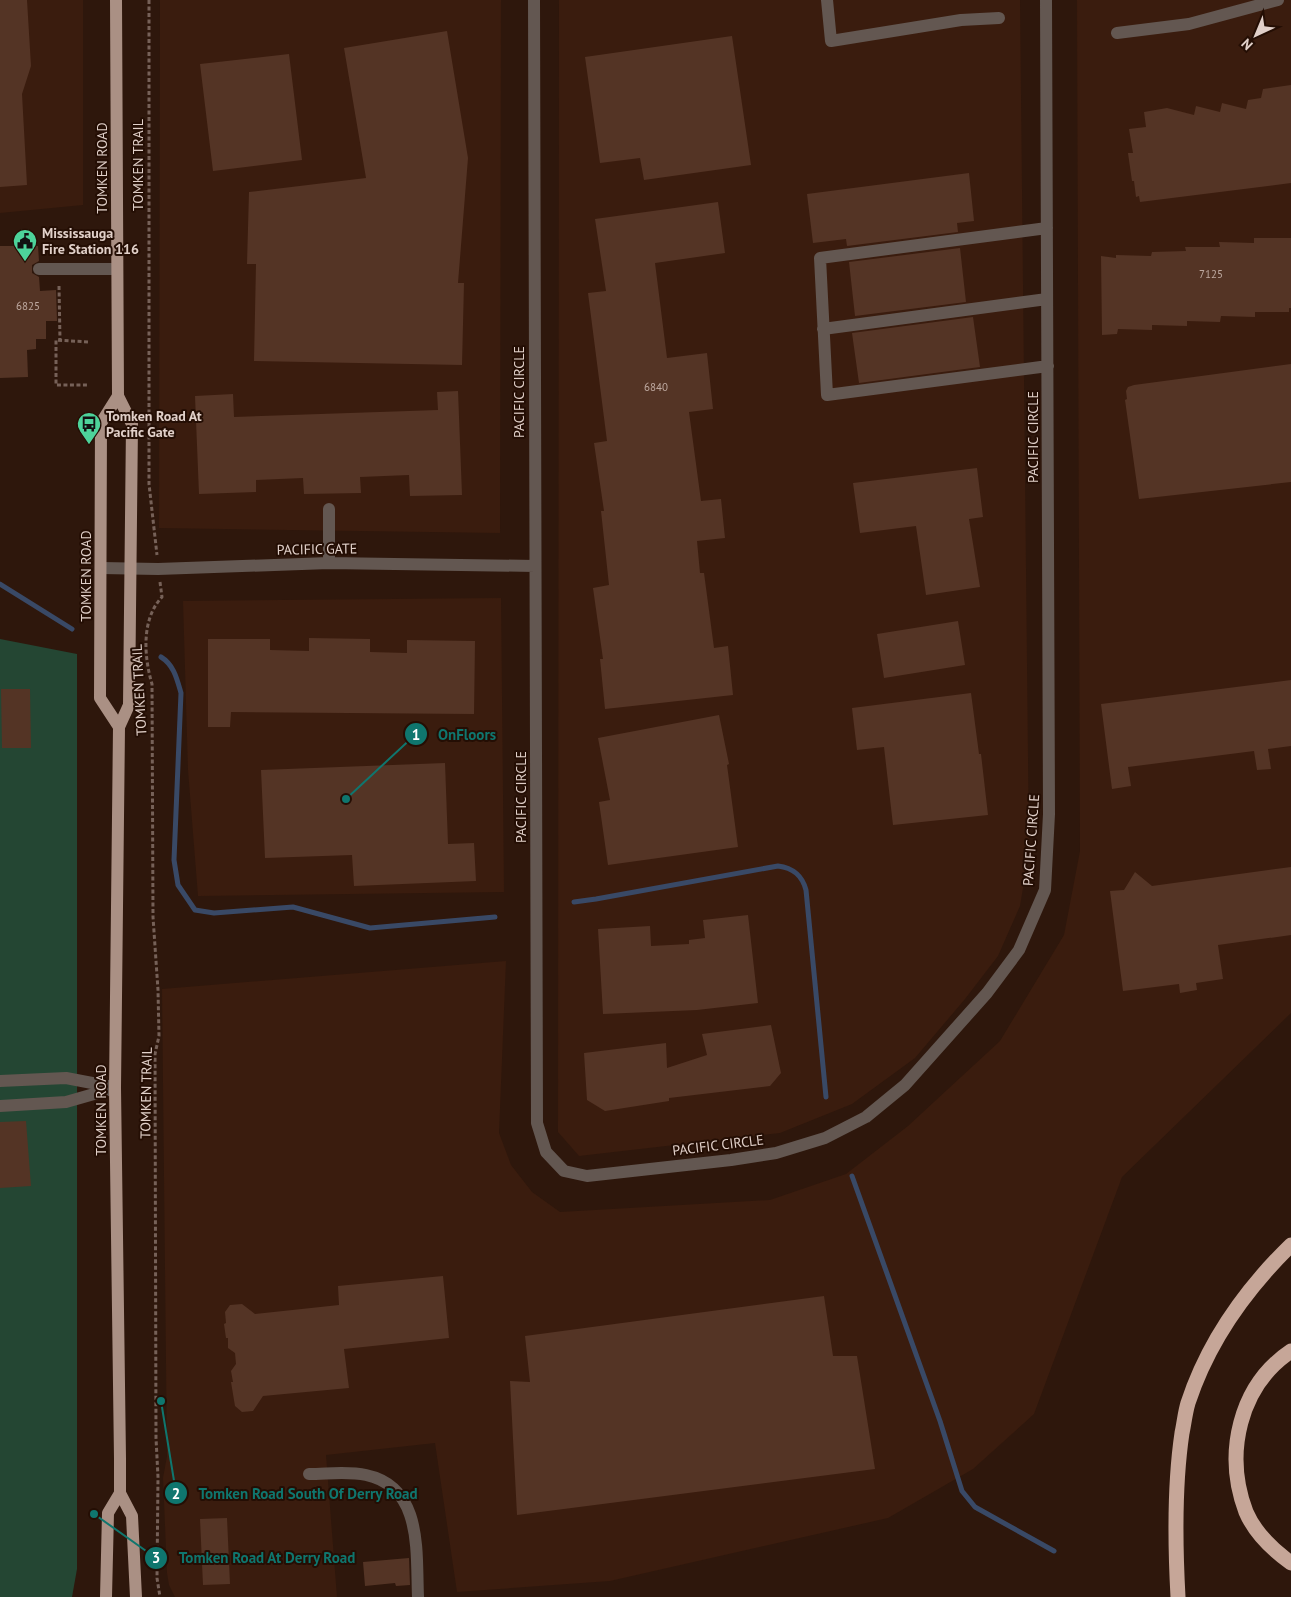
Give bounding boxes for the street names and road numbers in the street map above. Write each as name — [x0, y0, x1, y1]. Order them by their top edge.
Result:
street label: TOMKEN TRAIL — [129, 119, 147, 211]
street label: TOMKEN ROAD — [93, 122, 111, 214]
street label: PACIFIC CIRCLE — [510, 346, 528, 438]
street label: PACIFIC CIRCLE — [1024, 391, 1042, 483]
street label: TOMKEN ROAD — [77, 530, 95, 622]
street label: PACIFIC GATE — [277, 539, 357, 559]
street label: TOMKEN TRAIL — [128, 644, 150, 736]
street label: PACIFIC CIRCLE — [512, 751, 530, 843]
street label: PACIFIC CIRCLE — [1019, 794, 1043, 886]
street label: TOMKEN TRAIL — [136, 1047, 156, 1139]
street label: TOMKEN ROAD — [92, 1064, 110, 1156]
street label: PACIFIC CIRCLE — [671, 1130, 765, 1160]

